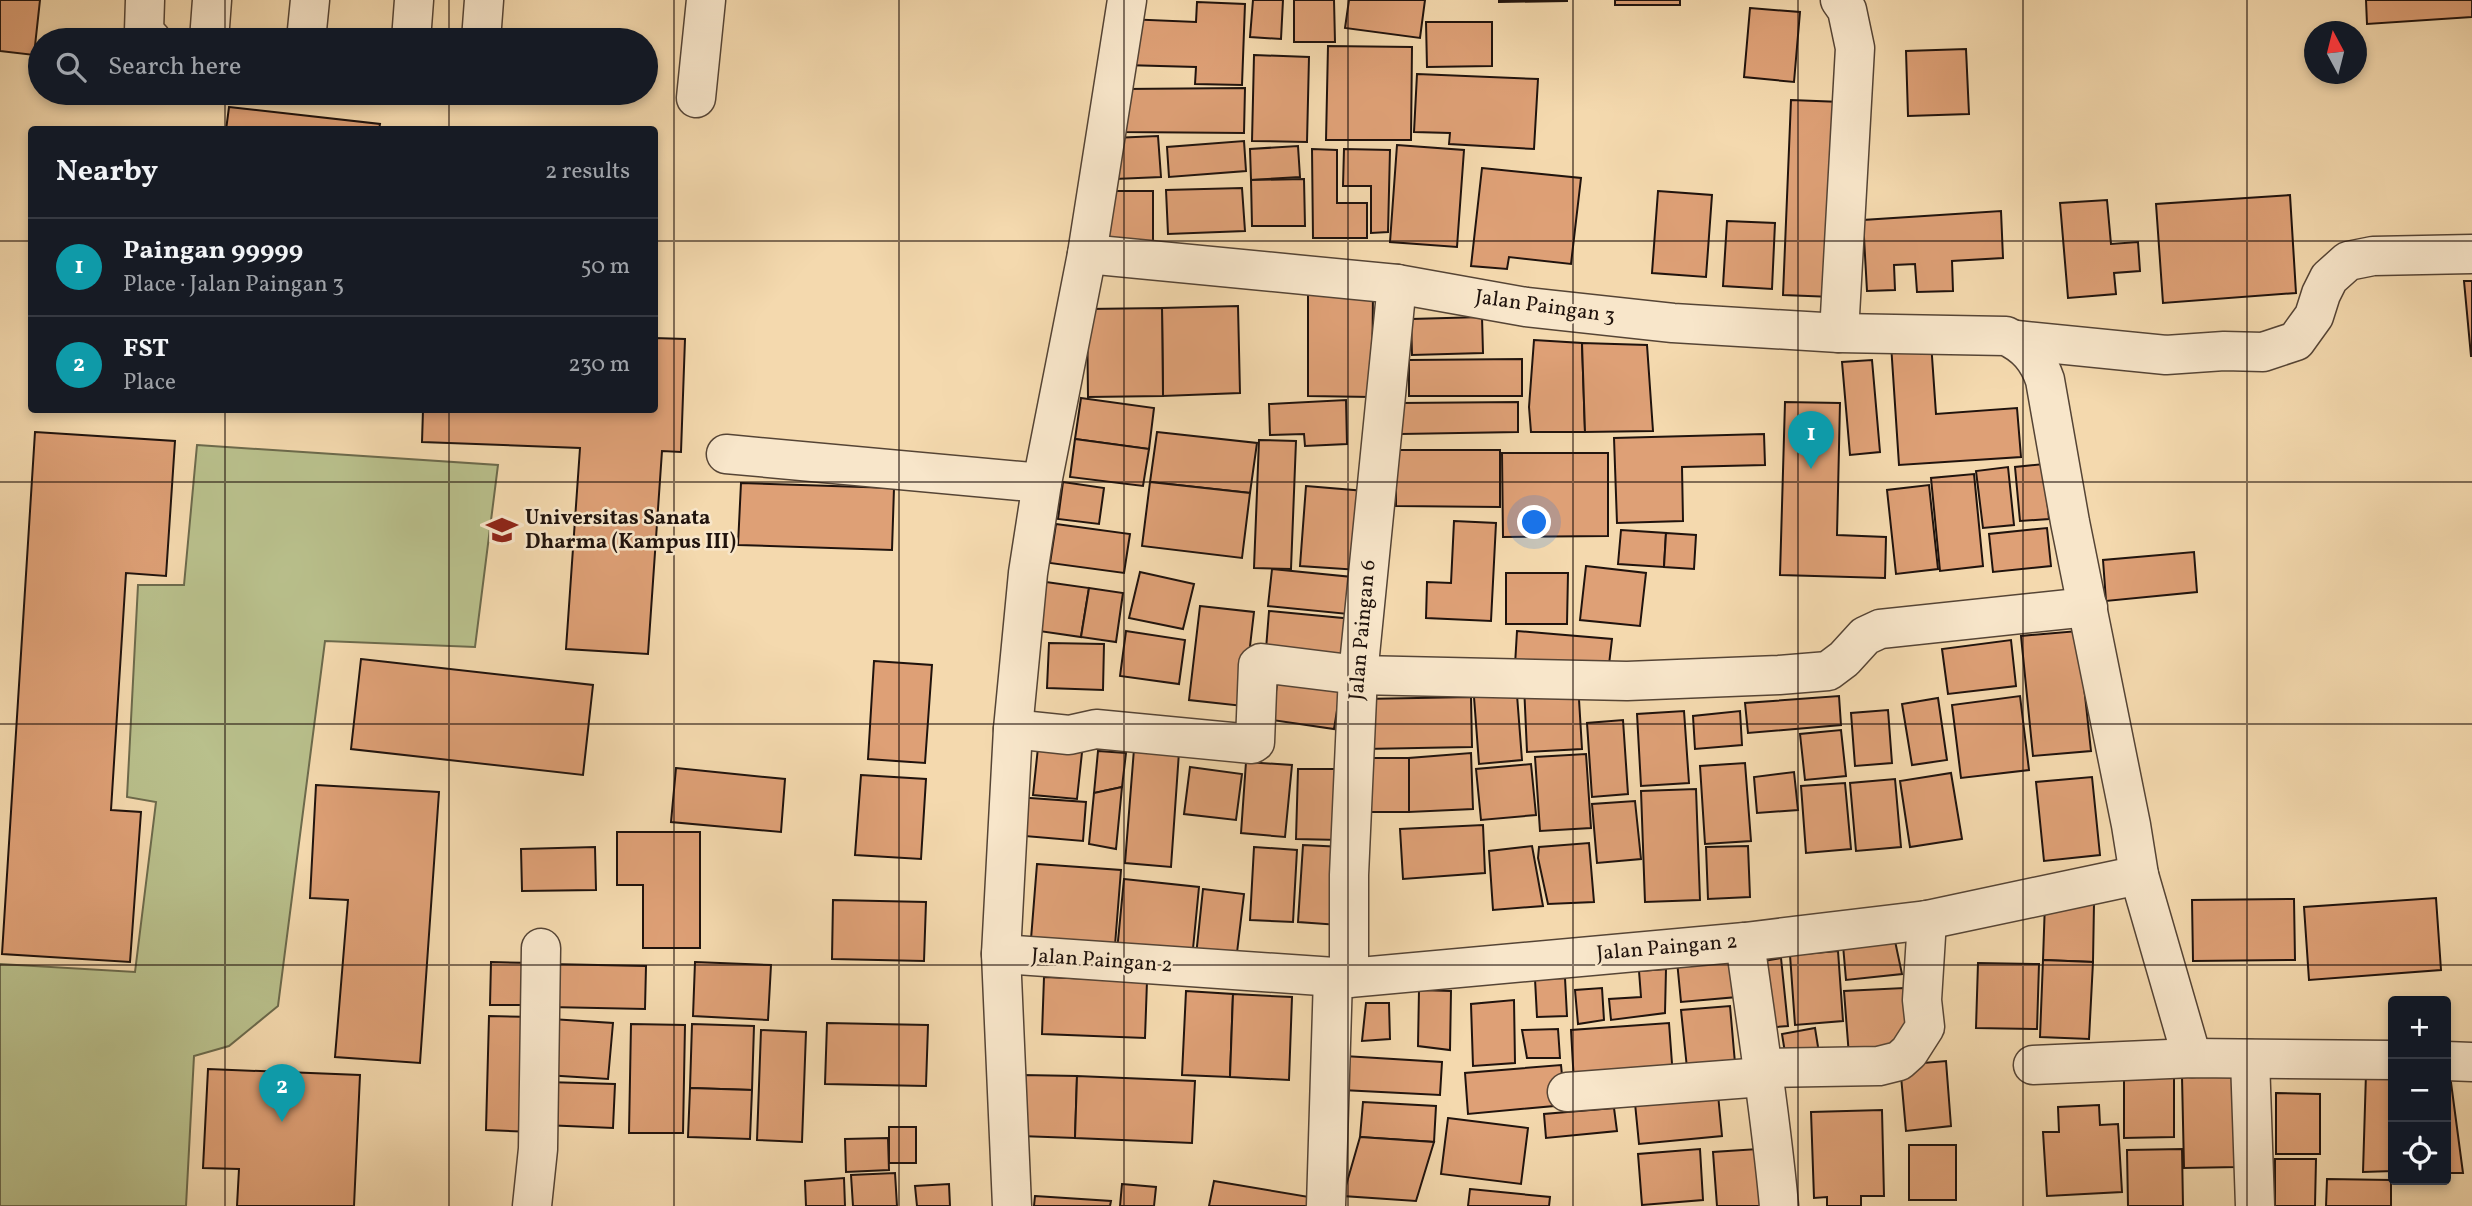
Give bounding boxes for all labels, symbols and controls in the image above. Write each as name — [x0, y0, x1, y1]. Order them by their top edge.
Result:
north arrow — [2304, 21, 2367, 84]
search box — [28, 28, 658, 105]
icon: search — [52, 48, 90, 86]
text: Search here — [108, 49, 241, 85]
text: Nearby — [56, 151, 158, 193]
text: 2 results — [545, 156, 630, 188]
text: Paingan 99999 — [123, 233, 303, 269]
text: 1 — [74, 251, 84, 283]
text: 50 m — [581, 251, 630, 283]
text: Place · Jalan Paingan 3 — [123, 269, 344, 301]
street label: Jalan Paingan 3 — [1473, 283, 1617, 331]
text: FST — [123, 331, 169, 367]
text: 2 — [73, 349, 85, 381]
text: 230 m — [568, 349, 630, 381]
text: Place — [123, 367, 176, 399]
pin: 1 — [1788, 411, 1834, 469]
place label: Universitas Sanata Dharma (Kampus III) — [525, 504, 736, 557]
your location — [1517, 505, 1551, 539]
school or university icon: Universitas Sanata Dharma (Kampus III) — [485, 513, 519, 547]
street label: Jalan Paingan 6 — [1342, 559, 1384, 701]
street label: Jalan Paingan 2 — [1595, 927, 1739, 969]
street label: Jalan Paingan 2 — [1030, 942, 1174, 980]
map controls — [2388, 996, 2451, 1185]
button: + — [2388, 996, 2451, 1059]
button: − — [2388, 1059, 2451, 1122]
pin: 2 — [259, 1064, 305, 1122]
button: locate — [2388, 1122, 2451, 1185]

